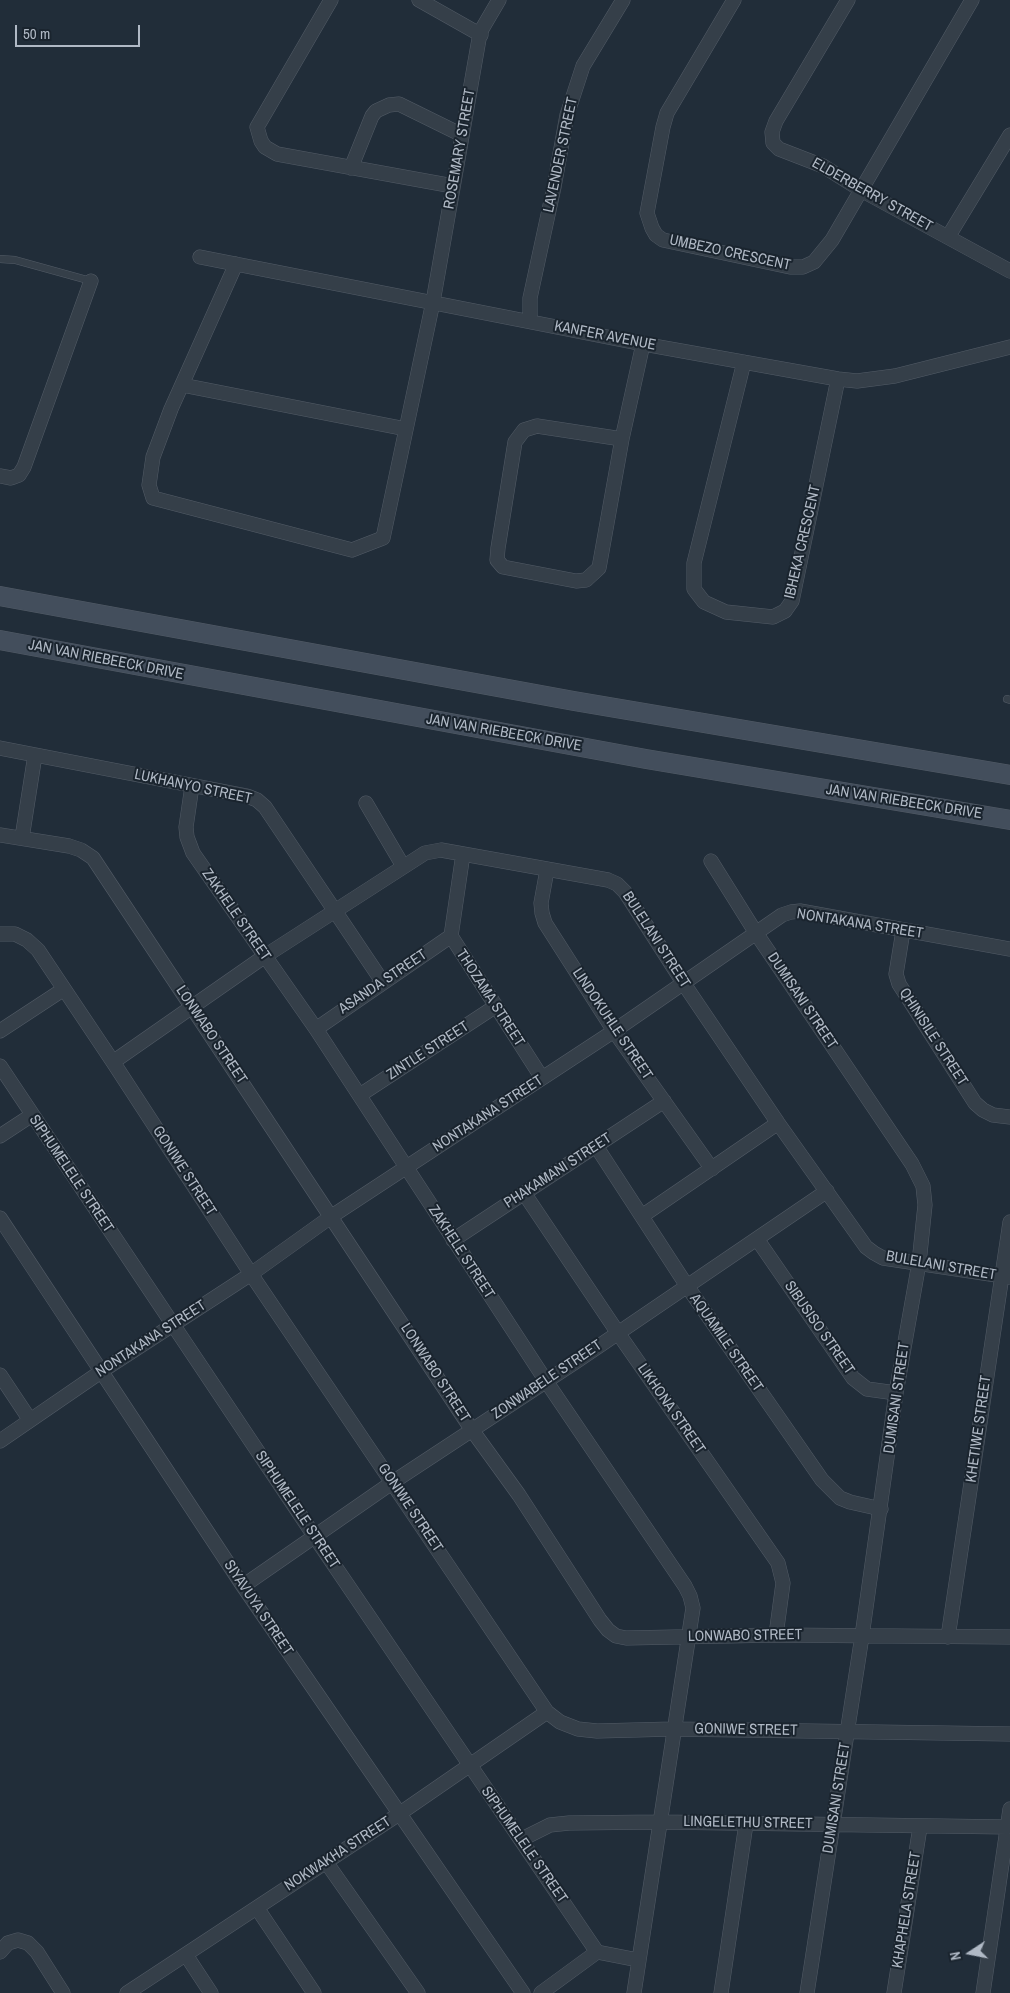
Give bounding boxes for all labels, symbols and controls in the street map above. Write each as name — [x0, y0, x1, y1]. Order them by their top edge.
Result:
scale bar — [18, 15, 142, 47]
text: 50 m — [23, 23, 50, 44]
street label: ROSEMARY STREET — [441, 87, 479, 211]
street label: LAVENDER STREET — [540, 96, 582, 214]
street label: ELDERBERRY STREET — [809, 154, 935, 236]
street label: UMBEZO CRESCENT — [668, 231, 792, 275]
street label: KANFER AVENUE — [553, 317, 657, 355]
street label: IBHEKA CRESCENT — [781, 483, 825, 601]
street label: JAN VAN RIEBEECK DRIVE — [27, 636, 185, 684]
street label: JAN VAN RIEBEECK DRIVE — [425, 710, 583, 756]
street label: LUKHANYO STREET — [133, 766, 253, 808]
street label: JAN VAN RIEBEECK DRIVE — [825, 781, 983, 823]
street label: ZAKHELE STREET — [198, 866, 274, 964]
street label: BULELANI STREET — [618, 888, 694, 992]
street label: NONTAKANA STREET — [796, 905, 924, 943]
street label: ASANDA STREET — [335, 946, 431, 1018]
street label: THOZAMA STREET — [452, 946, 528, 1050]
street label: DUMISANI STREET — [763, 950, 841, 1052]
street label: LINDOKUHLE STREET — [568, 965, 656, 1083]
street label: LONWABO STREET — [172, 983, 250, 1087]
street label: QHINISILE STREET — [895, 985, 971, 1089]
street label: ZINTLE STREET — [384, 1018, 472, 1084]
street label: NONTAKANA STREET — [430, 1072, 546, 1156]
street label: SIPHUMELELE STREET — [25, 1112, 117, 1236]
street label: GONIWE STREET — [148, 1123, 220, 1219]
street label: PHAKAMANI STREET — [501, 1130, 615, 1212]
street label: ZAKHELE STREET — [424, 1202, 498, 1302]
street label: BULELANI STREET — [885, 1247, 997, 1285]
street label: SIBUSISO STREET — [780, 1278, 858, 1378]
street label: AQUAMILE STREET — [685, 1291, 767, 1395]
street label: NONTAKANA STREET — [93, 1297, 209, 1381]
street label: LONWABO STREET — [396, 1320, 474, 1426]
street label: ZONWABELE STREET — [489, 1337, 605, 1423]
street label: DUMISANI STREET — [880, 1341, 914, 1455]
street label: LIKHONA STREET — [633, 1360, 709, 1458]
street label: KHETIWE STREET — [963, 1374, 995, 1484]
street label: SIPHUMELELE STREET — [251, 1448, 343, 1572]
street label: GONIWE STREET — [374, 1460, 446, 1556]
street label: SIYAVUYA STREET — [220, 1557, 296, 1659]
street label: LONWABO STREET — [688, 1626, 802, 1646]
street label: GONIWE STREET — [694, 1720, 798, 1740]
street label: DUMISANI STREET — [819, 1741, 855, 1855]
street label: SIPHUMELELE STREET — [477, 1783, 571, 1907]
street label: NOKWAKHA STREET — [281, 1813, 395, 1895]
street label: LINGELETHU STREET — [683, 1813, 813, 1833]
street label: KHAPHELA STREET — [889, 1851, 925, 1969]
north arrow — [945, 1928, 995, 1978]
text: N — [946, 1950, 965, 1962]

